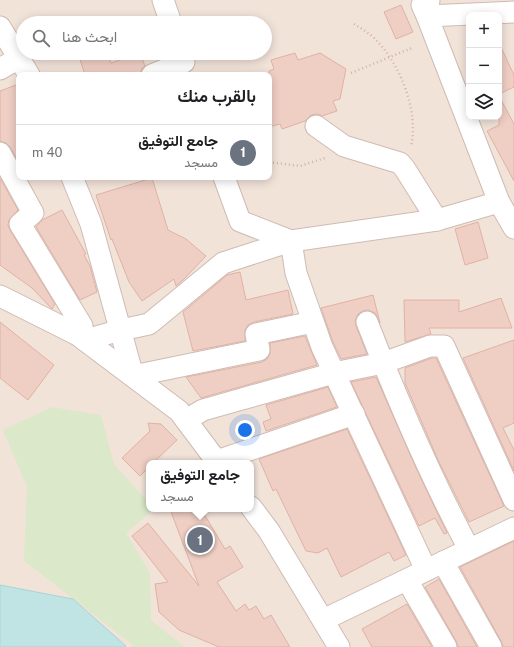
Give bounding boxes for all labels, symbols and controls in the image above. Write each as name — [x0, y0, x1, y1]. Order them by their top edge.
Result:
map controls — [466, 12, 502, 120]
button: + — [466, 12, 502, 48]
search box — [16, 16, 272, 60]
icon: search — [30, 27, 52, 49]
text: ابحث هنا — [62, 28, 117, 45]
button: − — [466, 48, 502, 84]
button: layers — [466, 84, 502, 120]
text: بالقرب منك — [178, 86, 256, 106]
text: جامع التوفيق — [138, 132, 218, 149]
text: 40 m — [32, 145, 63, 160]
text: 1 — [240, 145, 246, 160]
text: مسجد — [184, 155, 218, 170]
your location — [235, 420, 255, 440]
popup — [146, 460, 254, 512]
text: جامع التوفيق — [160, 466, 240, 483]
text: مسجد — [160, 489, 194, 504]
pin: 1 — [187, 525, 213, 555]

